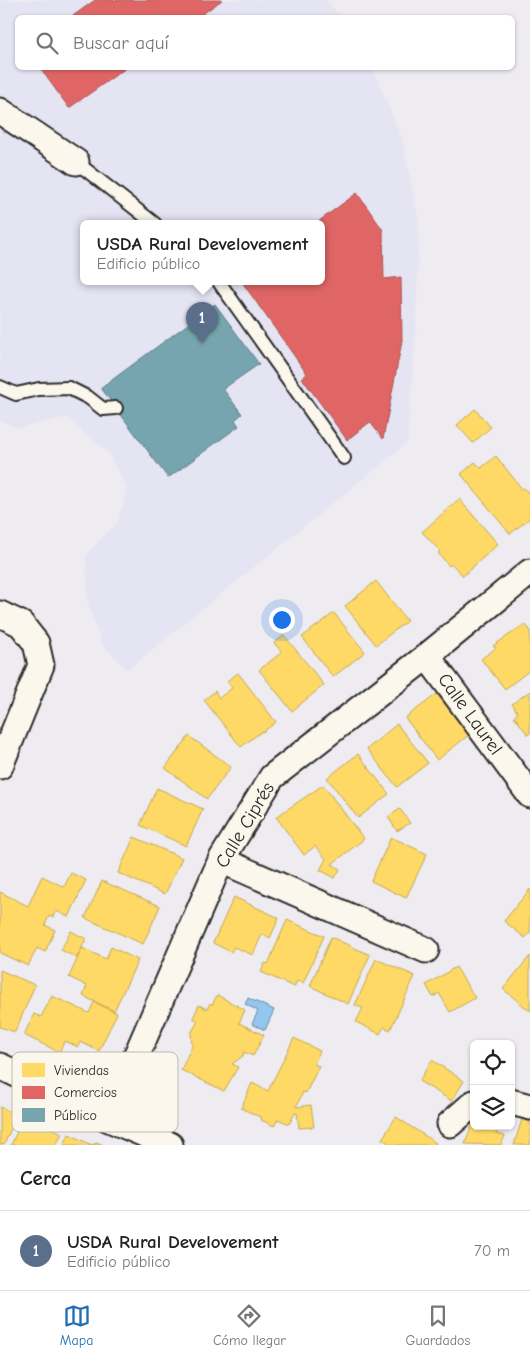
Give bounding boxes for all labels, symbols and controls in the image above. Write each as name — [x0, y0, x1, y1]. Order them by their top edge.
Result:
search box — [15, 15, 515, 70]
icon: search — [33, 29, 61, 57]
text: Buscar aquí — [73, 32, 169, 54]
popup — [80, 220, 325, 285]
text: USDA Rural Develovement — [97, 233, 308, 255]
text: Edificio público — [97, 255, 200, 273]
pin: 1 — [186, 302, 218, 343]
your location — [269, 607, 295, 633]
street label: Calle Laurel — [433, 669, 507, 759]
street label: Calle Ciprés — [211, 778, 279, 872]
map controls — [470, 1040, 515, 1130]
button: locate — [470, 1040, 515, 1085]
legend — [12, 1052, 178, 1132]
text: Viviendas — [54, 1062, 109, 1079]
text: Comercios — [54, 1084, 117, 1101]
button: layers — [470, 1085, 515, 1130]
text: Público — [54, 1107, 97, 1124]
text: Cerca — [20, 1166, 71, 1190]
text: USDA Rural Develovement — [67, 1231, 278, 1253]
text: 1 — [33, 1242, 39, 1260]
text: 70 m — [474, 1242, 510, 1260]
text: Edificio público — [67, 1253, 171, 1271]
tab: Mapa — [60, 1302, 93, 1349]
tab: Cómo llegar — [213, 1302, 286, 1349]
tab: Guardados — [405, 1302, 470, 1349]

